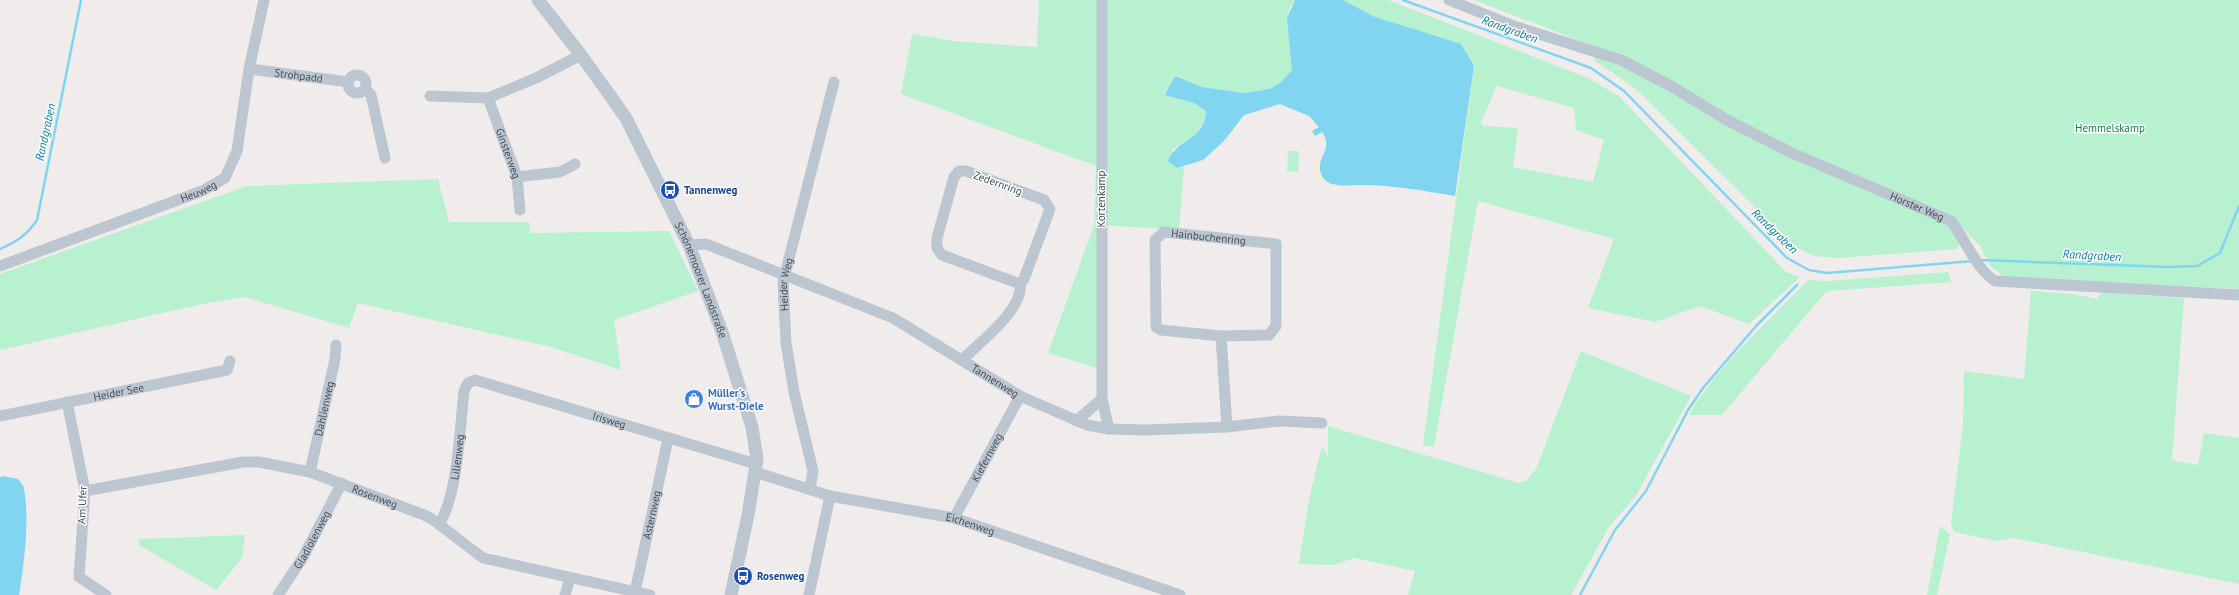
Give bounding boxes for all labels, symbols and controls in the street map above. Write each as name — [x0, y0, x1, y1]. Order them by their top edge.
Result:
water label: Randgraben — [1480, 12, 1540, 46]
street label: Strohpadd — [274, 65, 324, 86]
water label: Randgraben — [32, 102, 58, 162]
park label: Hemmelskamp — [2075, 121, 2145, 135]
street label: Ginsterweg — [493, 126, 524, 181]
street label: Zedernring — [972, 168, 1024, 198]
street label: Kortenkamp — [1094, 170, 1108, 227]
street label: Heuweg — [178, 177, 219, 205]
bus stop icon: Tannenweg — [659, 179, 681, 201]
place label: Tannenweg — [684, 183, 737, 197]
street label: Horster Weg — [1888, 189, 1946, 224]
water label: Randgraben — [1749, 205, 1801, 257]
street label: Schönemoorer Landstraße — [672, 220, 731, 340]
street label: Hainbuchenring — [1171, 226, 1247, 248]
water label: Randgraben — [2062, 246, 2122, 264]
street label: Heider Weg — [776, 256, 796, 312]
street label: Tannenweg — [969, 361, 1022, 401]
street label: Heider See — [92, 380, 145, 404]
street label: Dahlienweg — [311, 380, 337, 437]
place label: Müller's Wurst-Diele — [708, 386, 764, 413]
shop icon: Müller's Wurst-Diele — [683, 388, 705, 410]
street label: Irisweg — [591, 409, 628, 432]
street label: Kiefernweg — [968, 430, 1006, 484]
street label: Lilienweg — [447, 433, 467, 481]
street label: Rosenweg — [350, 482, 400, 511]
street label: Am Ufer — [74, 485, 90, 524]
street label: Asternweg — [640, 489, 664, 540]
street label: Gladiolenweg — [290, 508, 333, 572]
street label: Eichenweg — [945, 510, 997, 538]
bus stop icon: Rosenweg — [732, 565, 754, 587]
place label: Rosenweg — [757, 569, 805, 583]

